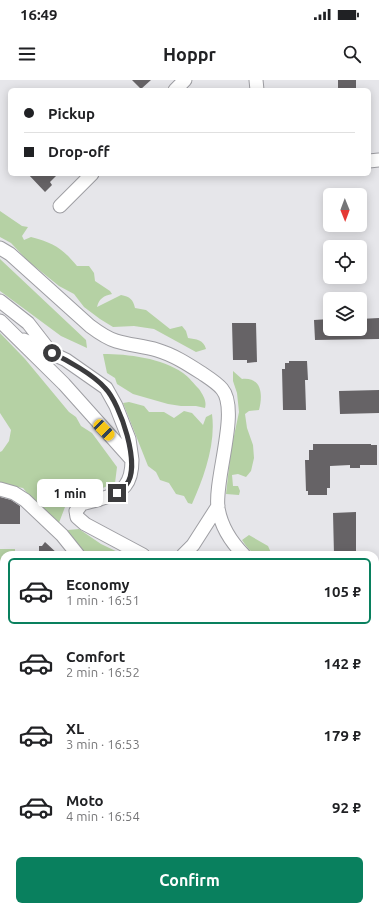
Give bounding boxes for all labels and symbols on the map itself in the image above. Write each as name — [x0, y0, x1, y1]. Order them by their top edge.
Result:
north arrow — [323, 188, 367, 232]
route start — [43, 344, 61, 362]
car — [91, 417, 117, 443]
callout: 1 min — [37, 479, 103, 507]
route end — [108, 484, 126, 502]

